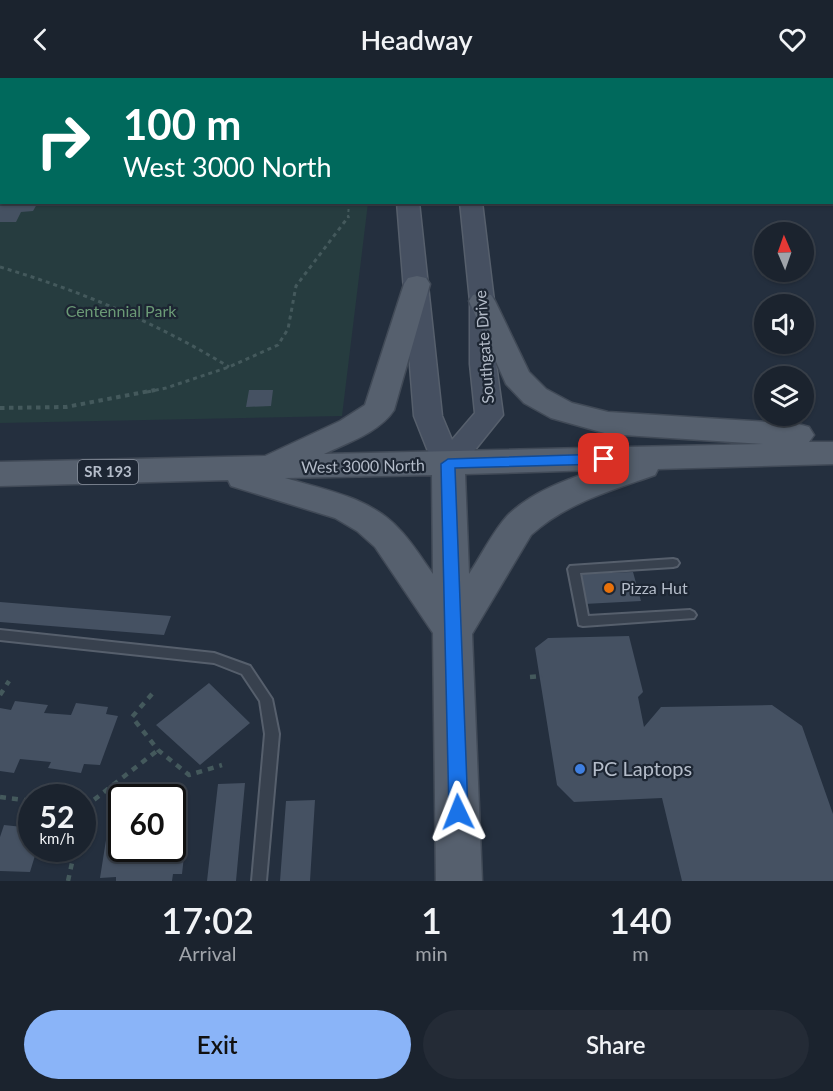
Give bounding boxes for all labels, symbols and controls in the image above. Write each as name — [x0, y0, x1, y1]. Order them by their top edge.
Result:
icon: back — [24, 23, 57, 56]
text: Headway — [360, 23, 473, 56]
icon: heart — [776, 23, 809, 56]
text: 100 m — [123, 99, 241, 149]
icon: right — [24, 102, 102, 180]
text: West 3000 North — [123, 150, 332, 183]
north arrow — [754, 222, 814, 282]
map controls — [754, 222, 814, 426]
street label: Southgate Drive — [470, 290, 497, 404]
button: sound — [754, 294, 814, 354]
park label: Centennial Park — [66, 301, 177, 320]
button: layers — [754, 366, 814, 426]
pin — [578, 433, 629, 484]
icon: arrive — [587, 442, 620, 475]
street label: West 3000 North — [301, 455, 425, 476]
road number: SR 193 — [78, 460, 138, 484]
place label: Pizza Hut — [621, 578, 688, 597]
marker: Pizza Hut — [602, 581, 616, 595]
place label: PC Laptops — [592, 756, 692, 780]
marker: PC Laptops — [573, 762, 587, 776]
position arrow — [426, 780, 490, 844]
speed limit sign: 60 — [108, 784, 186, 862]
text: 52 — [40, 798, 74, 834]
text: km/h — [39, 829, 75, 847]
text: 17:02 — [161, 898, 254, 942]
text: 1 — [421, 898, 442, 942]
text: 140 — [609, 898, 672, 942]
text: Arrival — [179, 941, 236, 965]
text: min — [415, 941, 448, 965]
text: m — [632, 941, 649, 965]
button: Exit — [24, 1010, 411, 1079]
button: Share — [423, 1010, 809, 1079]

